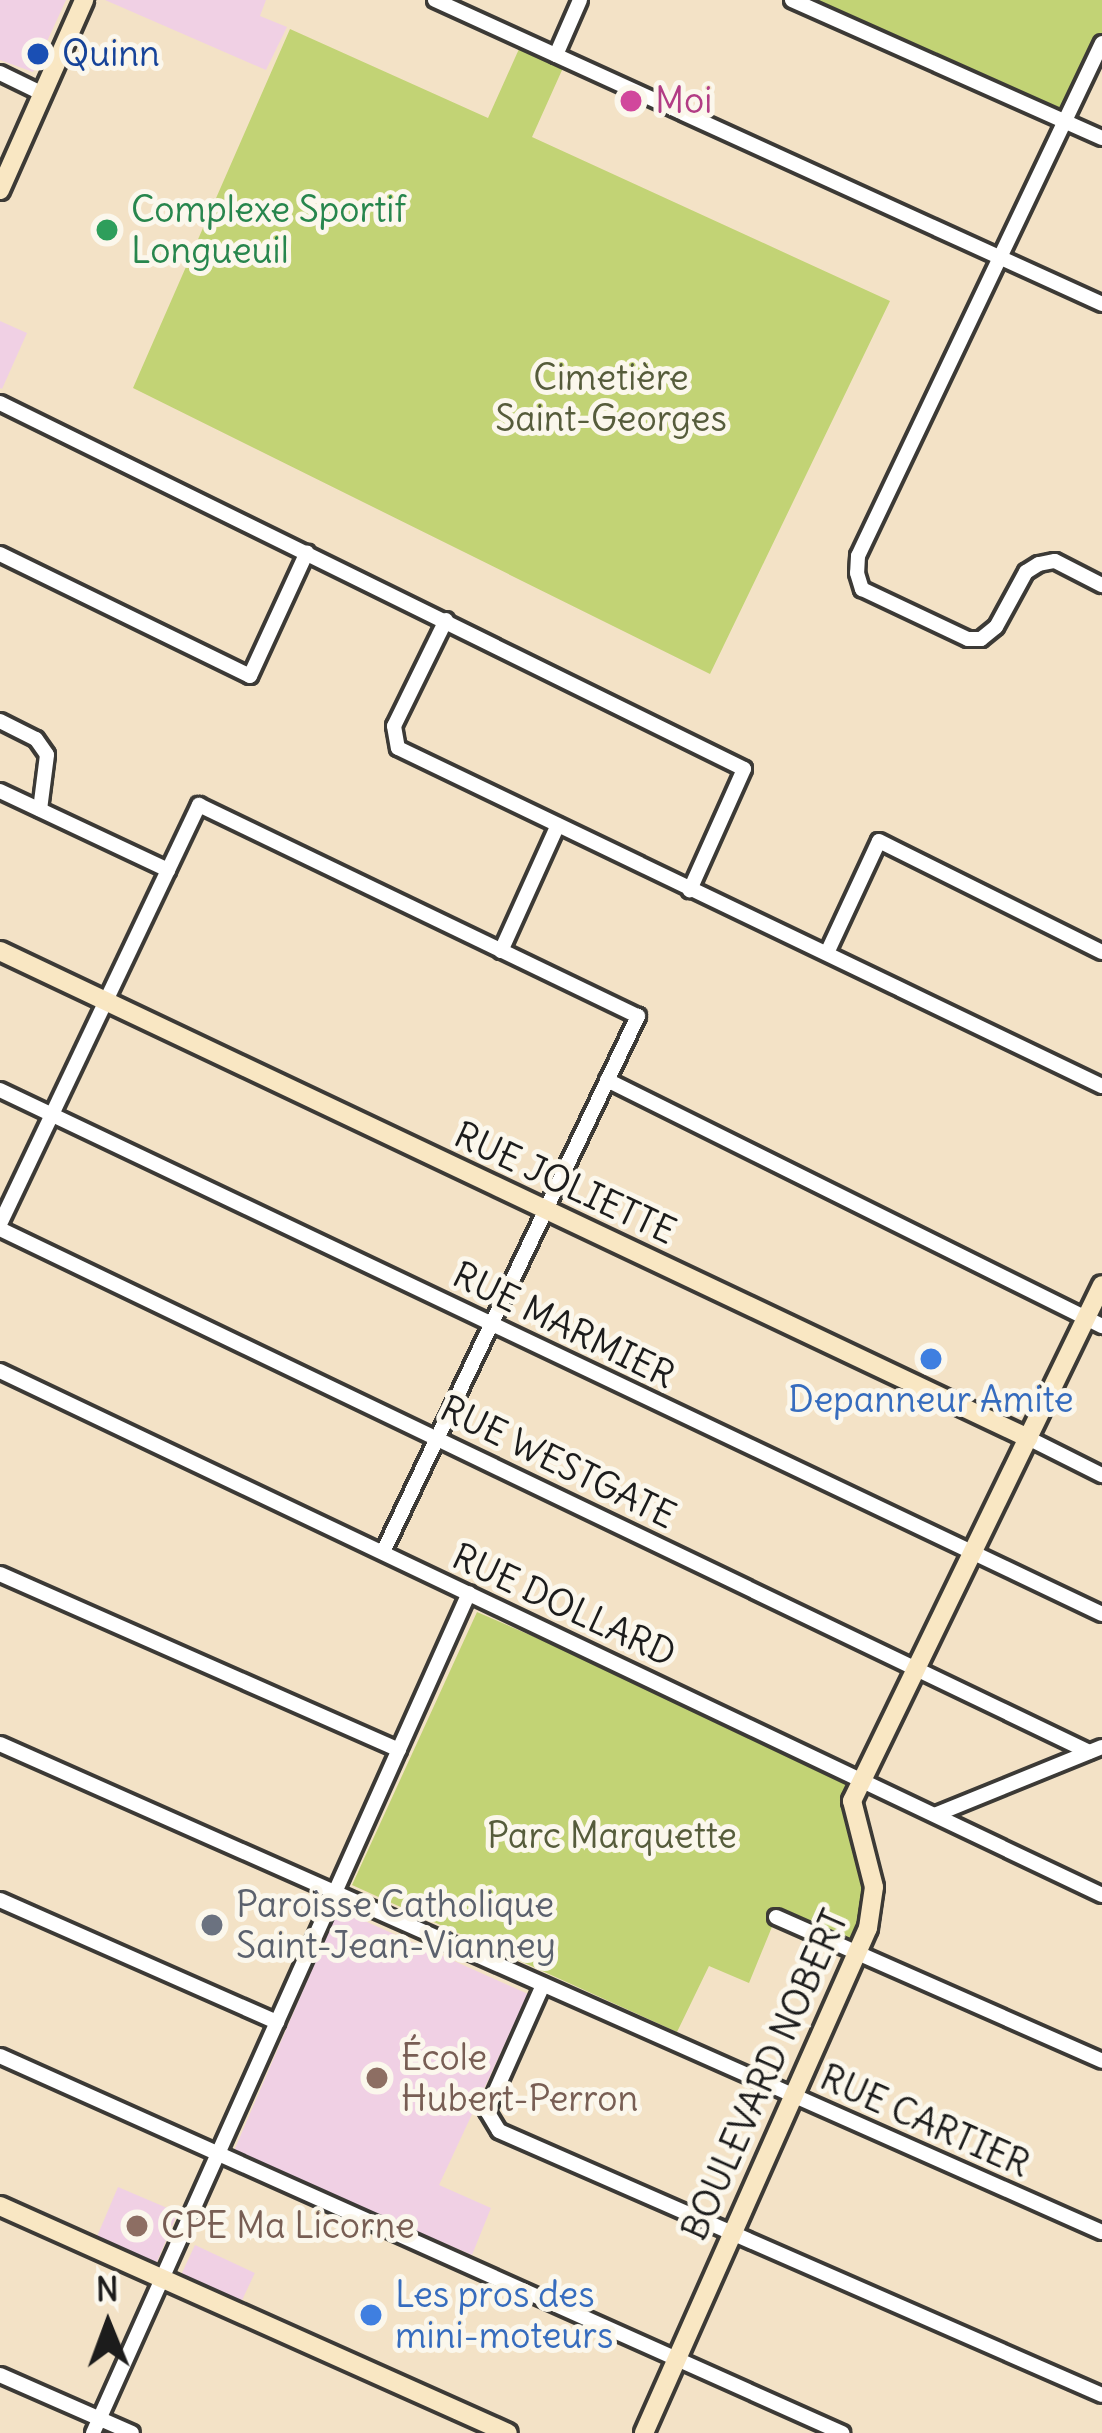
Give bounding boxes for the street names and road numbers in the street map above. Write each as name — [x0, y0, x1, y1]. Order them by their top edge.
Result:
street label: RUE JOLIETTE — [447, 1113, 683, 1253]
street label: RUE MARMIER — [446, 1253, 682, 1397]
street label: RUE WESTGATE — [433, 1386, 683, 1538]
street label: RUE DOLLARD — [446, 1534, 682, 1676]
street label: BOULEVARD NOBERT — [673, 1903, 857, 2247]
street label: RUE CARTIER — [814, 2056, 1036, 2186]

